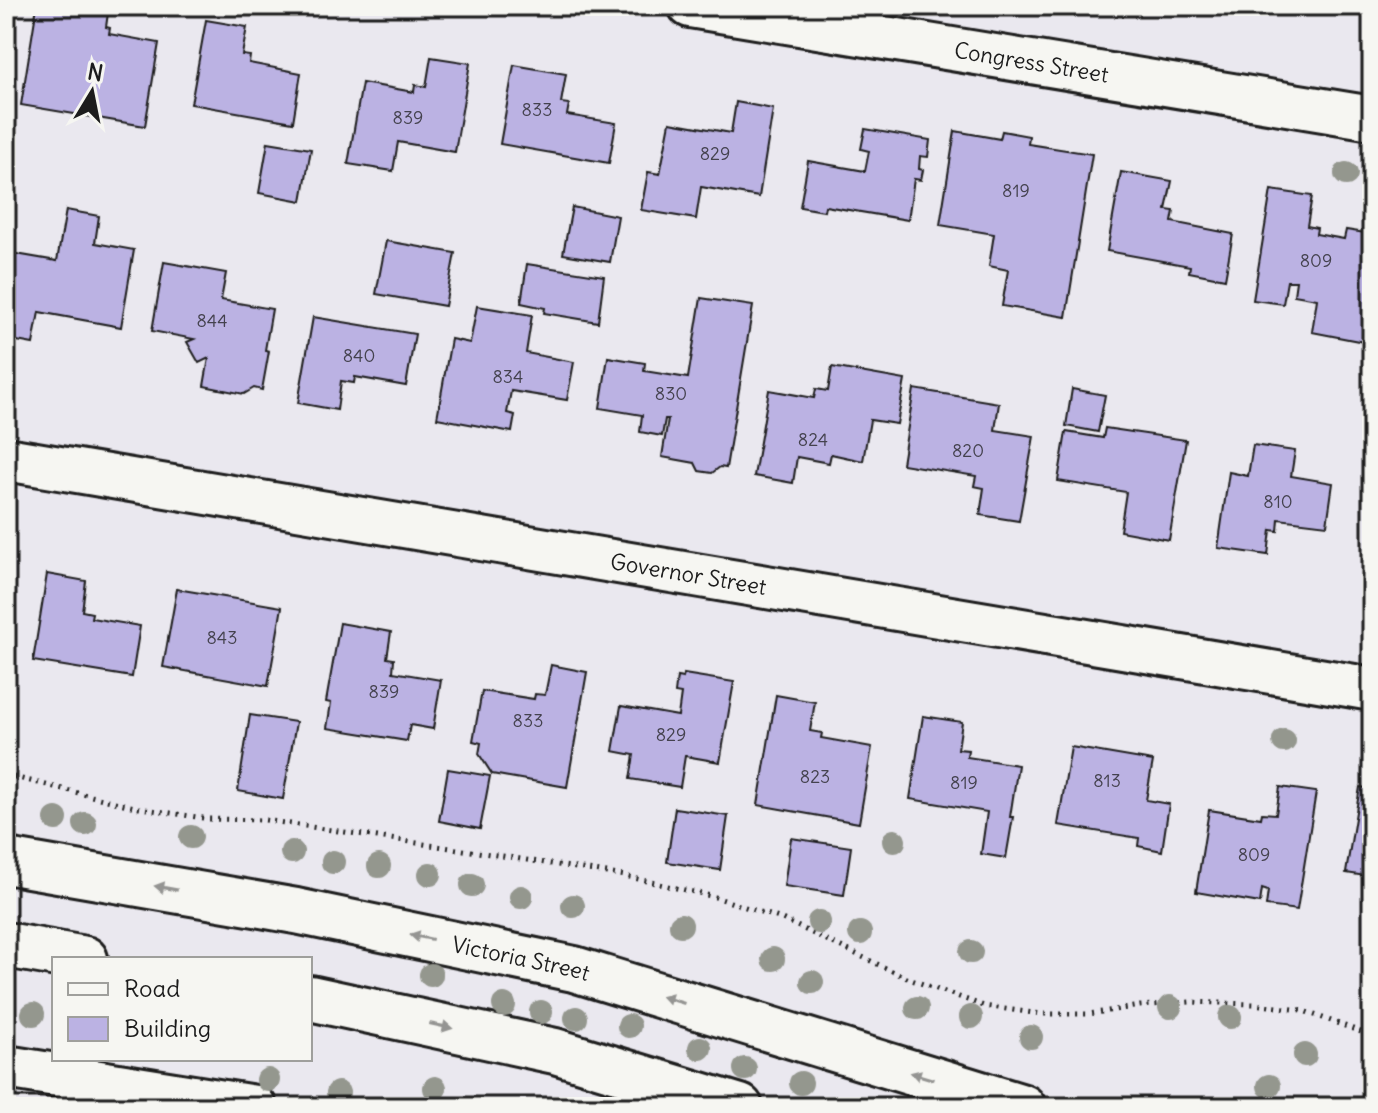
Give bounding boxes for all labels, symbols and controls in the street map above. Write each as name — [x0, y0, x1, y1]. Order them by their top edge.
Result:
street label: Congress Street — [952, 36, 1111, 89]
north arrow — [52, 52, 132, 132]
text: N — [86, 57, 105, 87]
house number: 833 — [522, 98, 552, 121]
house number: 839 — [393, 106, 423, 129]
house number: 829 — [700, 142, 730, 165]
house number: 819 — [1002, 179, 1030, 202]
house number: 809 — [1300, 249, 1332, 272]
house number: 844 — [196, 309, 228, 332]
house number: 840 — [343, 344, 375, 367]
house number: 834 — [493, 365, 524, 388]
house number: 830 — [655, 382, 687, 405]
house number: 824 — [798, 428, 828, 451]
house number: 820 — [952, 439, 984, 462]
house number: 810 — [1263, 490, 1293, 513]
street label: Governor Street — [608, 547, 769, 601]
house number: 843 — [207, 626, 238, 649]
house number: 839 — [369, 680, 399, 703]
house number: 833 — [513, 709, 543, 732]
house number: 829 — [656, 723, 686, 746]
house number: 823 — [800, 765, 830, 788]
house number: 813 — [1093, 769, 1121, 792]
house number: 819 — [950, 771, 978, 794]
house number: 809 — [1238, 843, 1270, 866]
one-way arrow — [153, 882, 178, 894]
one-way arrow — [409, 930, 434, 943]
street label: Victoria Street — [449, 930, 593, 987]
legend — [52, 957, 312, 1061]
text: Road — [124, 973, 180, 1003]
one-way arrow — [661, 993, 685, 1006]
text: Building — [124, 1013, 211, 1043]
one-way arrow — [429, 1020, 454, 1033]
one-way arrow — [909, 1069, 933, 1082]

